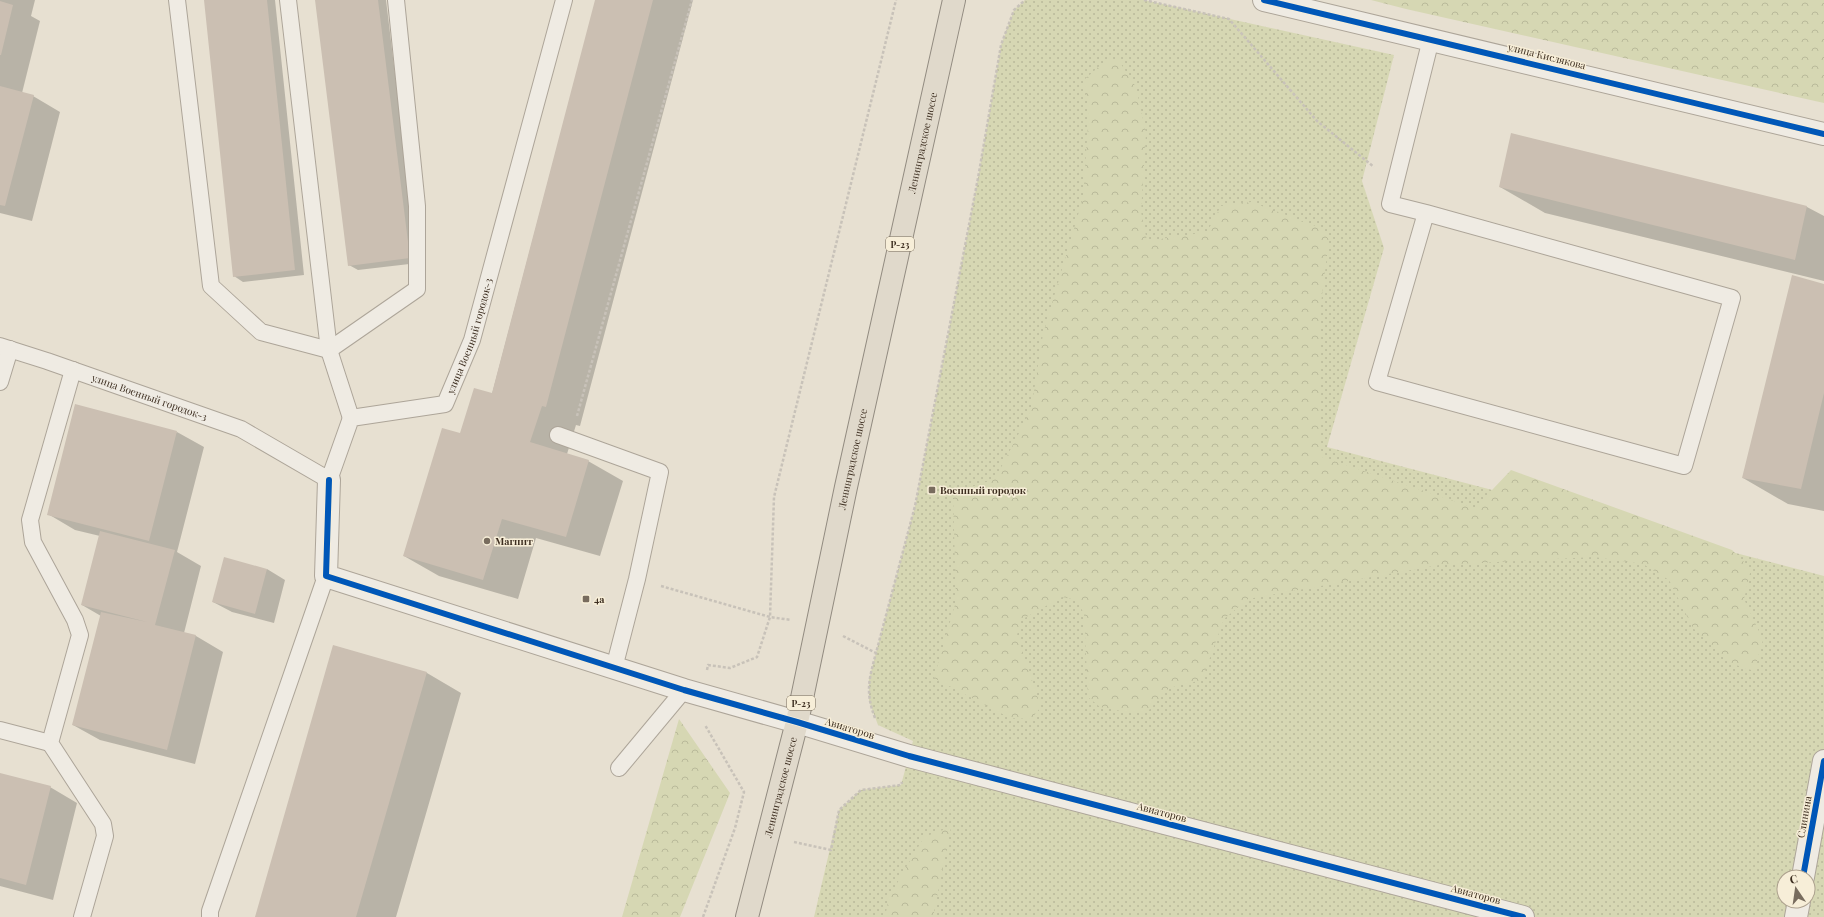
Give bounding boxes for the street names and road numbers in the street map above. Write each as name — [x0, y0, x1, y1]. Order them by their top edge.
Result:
street label: улица Кислякова — [1506, 39, 1587, 72]
street label: Ленинградское шоссе — [904, 91, 940, 196]
road number: Р-23 — [886, 237, 914, 251]
street label: улица Военный городок-3 — [443, 276, 496, 397]
street label: улица Военный городок-3 — [89, 370, 210, 424]
street label: Ленинградское шоссе — [834, 407, 870, 512]
road number: Р-23 — [787, 696, 815, 710]
street label: Авиаторов — [823, 714, 877, 742]
street label: Ленинградское шоссе — [760, 735, 800, 840]
street label: Слинина — [1793, 795, 1815, 839]
street label: Авиаторов — [1135, 798, 1189, 825]
street label: Авиаторов — [1449, 880, 1503, 907]

